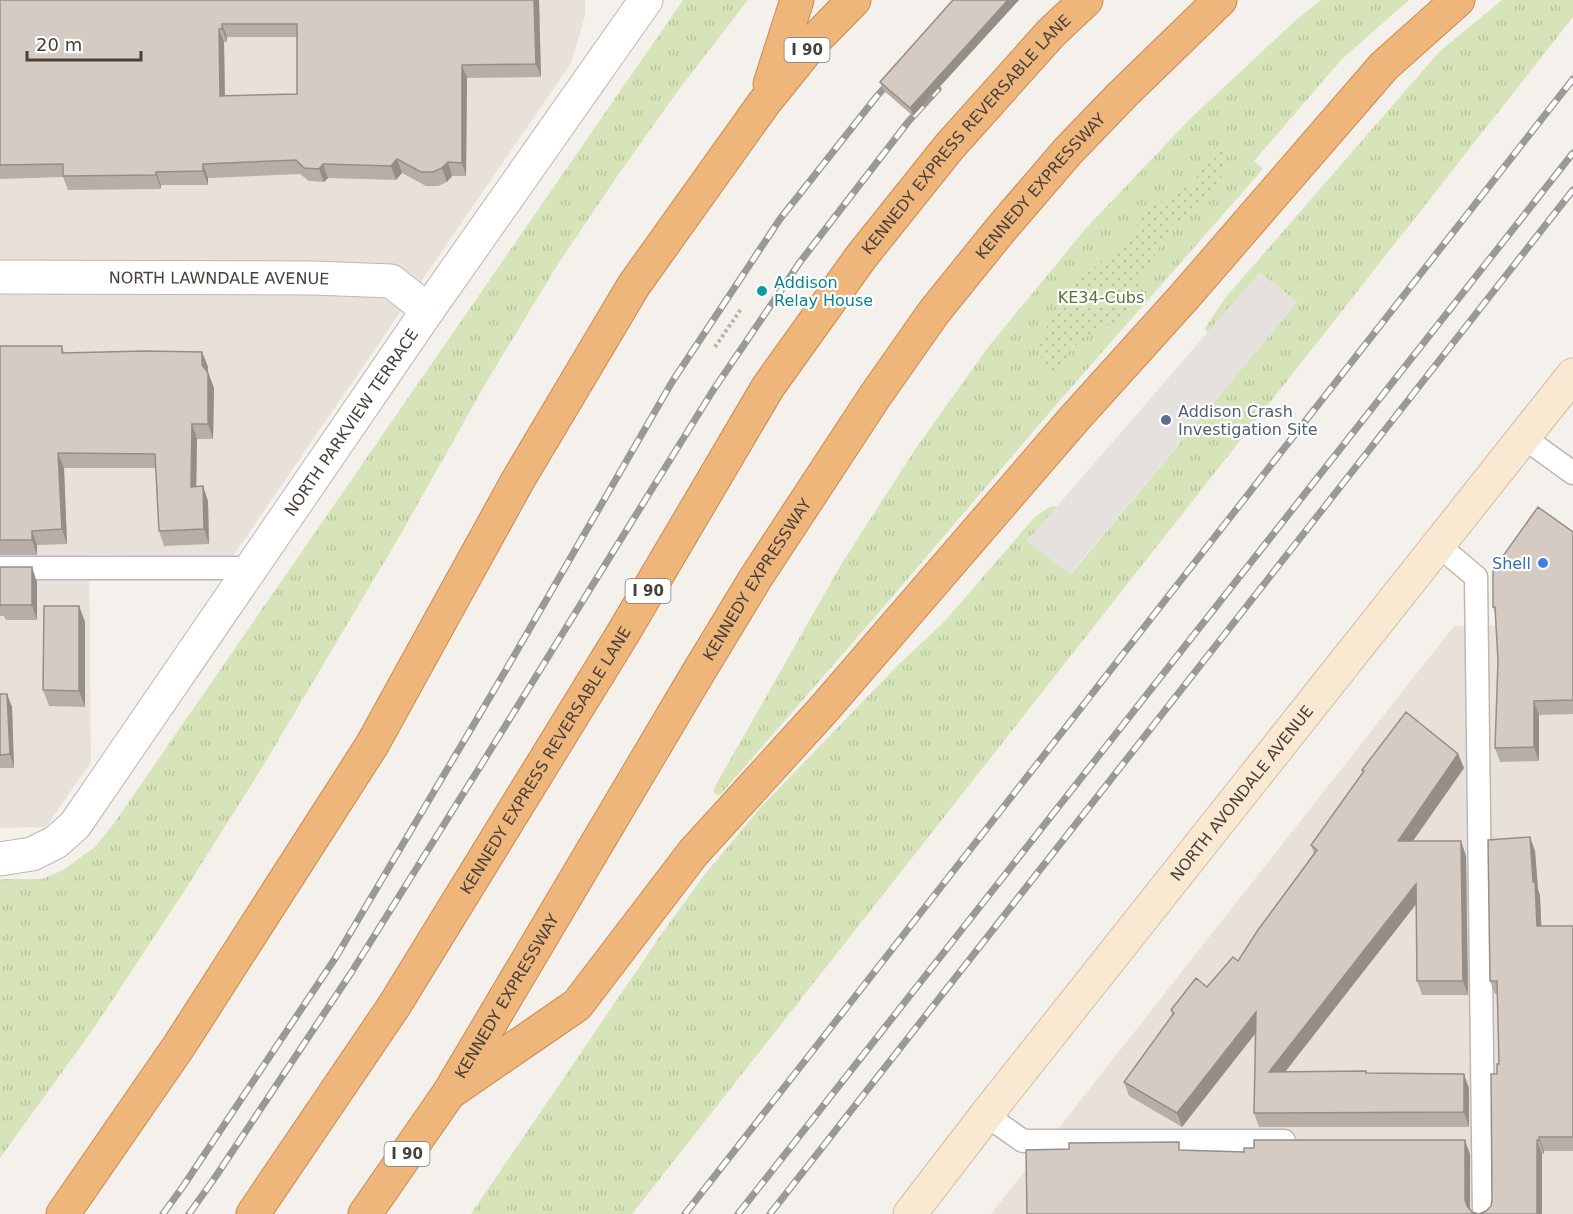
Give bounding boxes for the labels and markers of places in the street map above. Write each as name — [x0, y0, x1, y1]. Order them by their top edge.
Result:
place label: Addison Relay House — [774, 273, 873, 310]
marker: Addison Relay House — [755, 284, 769, 298]
place label: Addison Crash Investigation Site — [1178, 402, 1318, 439]
marker: Addison Crash Investigation Site — [1159, 413, 1173, 427]
place label: Shell — [1492, 554, 1531, 573]
marker: Shell — [1536, 556, 1550, 570]

